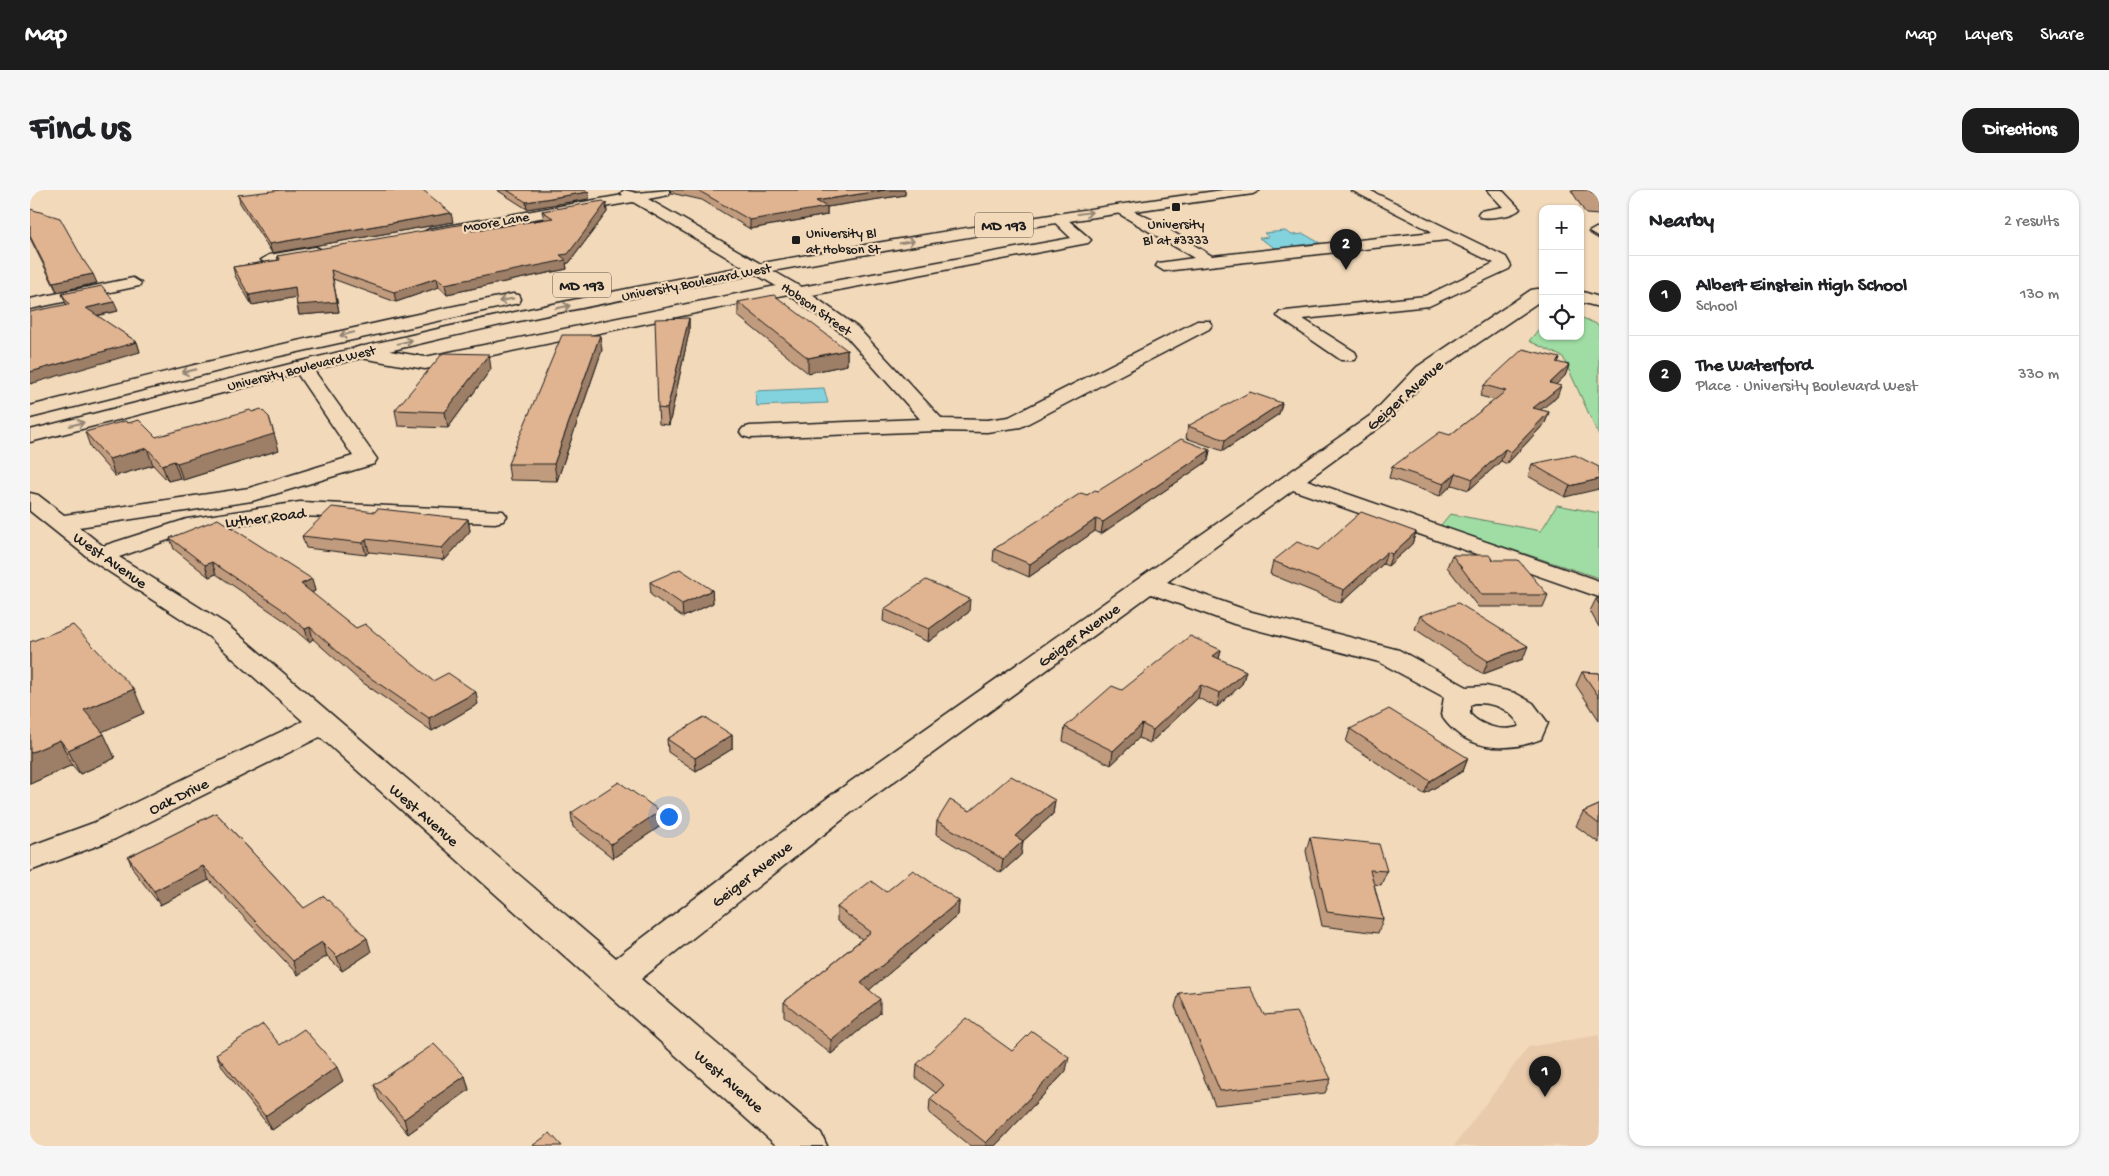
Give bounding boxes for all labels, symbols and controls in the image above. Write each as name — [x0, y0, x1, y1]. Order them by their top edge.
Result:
text: Map — [25, 21, 67, 50]
text: Map — [1905, 25, 1937, 46]
text: Layers — [1965, 25, 2012, 46]
text: Share — [2040, 25, 2084, 46]
button: Directions — [1962, 108, 2079, 153]
text: Find us — [30, 110, 130, 151]
marker: University Bl at #3333 — [1170, 201, 1182, 213]
map controls — [1539, 205, 1584, 340]
button: + — [1539, 205, 1584, 250]
one-way arrow — [1077, 208, 1093, 218]
street label: Moore Lane — [462, 209, 531, 238]
text: Nearby — [1649, 210, 1714, 235]
road number: MD 193 — [975, 212, 1033, 238]
text: 2 results — [2004, 213, 2059, 232]
place label: University Bl at #3333 — [1142, 217, 1209, 250]
place label: University Bl at Hobson St — [806, 226, 881, 259]
pin: 2 — [1330, 229, 1362, 270]
marker: University Bl at Hobson St — [790, 234, 802, 246]
one-way arrow — [899, 236, 915, 246]
button: − — [1539, 250, 1584, 295]
street label: University Boulevard West — [620, 260, 774, 306]
road number: MD 193 — [553, 272, 611, 298]
text: Albert Einstein High School — [1696, 275, 1907, 298]
street label: Hobson Street — [777, 279, 855, 341]
text: 1 — [1662, 286, 1668, 305]
text: 130 m — [2020, 286, 2059, 305]
button: locate — [1539, 295, 1584, 340]
one-way arrow — [499, 296, 515, 305]
text: School — [1696, 298, 1738, 317]
one-way arrow — [555, 302, 571, 311]
one-way arrow — [340, 330, 356, 339]
one-way arrow — [396, 337, 412, 346]
street label: University Boulevard West — [226, 342, 379, 396]
text: The Waterford — [1696, 355, 1812, 378]
street label: Geiger Avenue — [1364, 357, 1449, 436]
text: 2 — [1661, 366, 1669, 385]
text: 330 m — [2018, 366, 2059, 385]
one-way arrow — [181, 367, 197, 376]
text: Place · University Boulevard West — [1696, 378, 1917, 397]
one-way arrow — [69, 419, 85, 428]
street label: Luther Road — [224, 505, 308, 534]
street label: West Avenue — [68, 529, 150, 595]
street label: Geiger Avenue — [1035, 600, 1125, 673]
street label: Oak Drive — [146, 775, 213, 821]
street label: West Avenue — [384, 781, 462, 853]
your location — [656, 804, 682, 830]
street label: Geiger Avenue — [709, 838, 798, 913]
street label: West Avenue — [689, 1047, 767, 1119]
pin: 1 — [1529, 1056, 1561, 1097]

